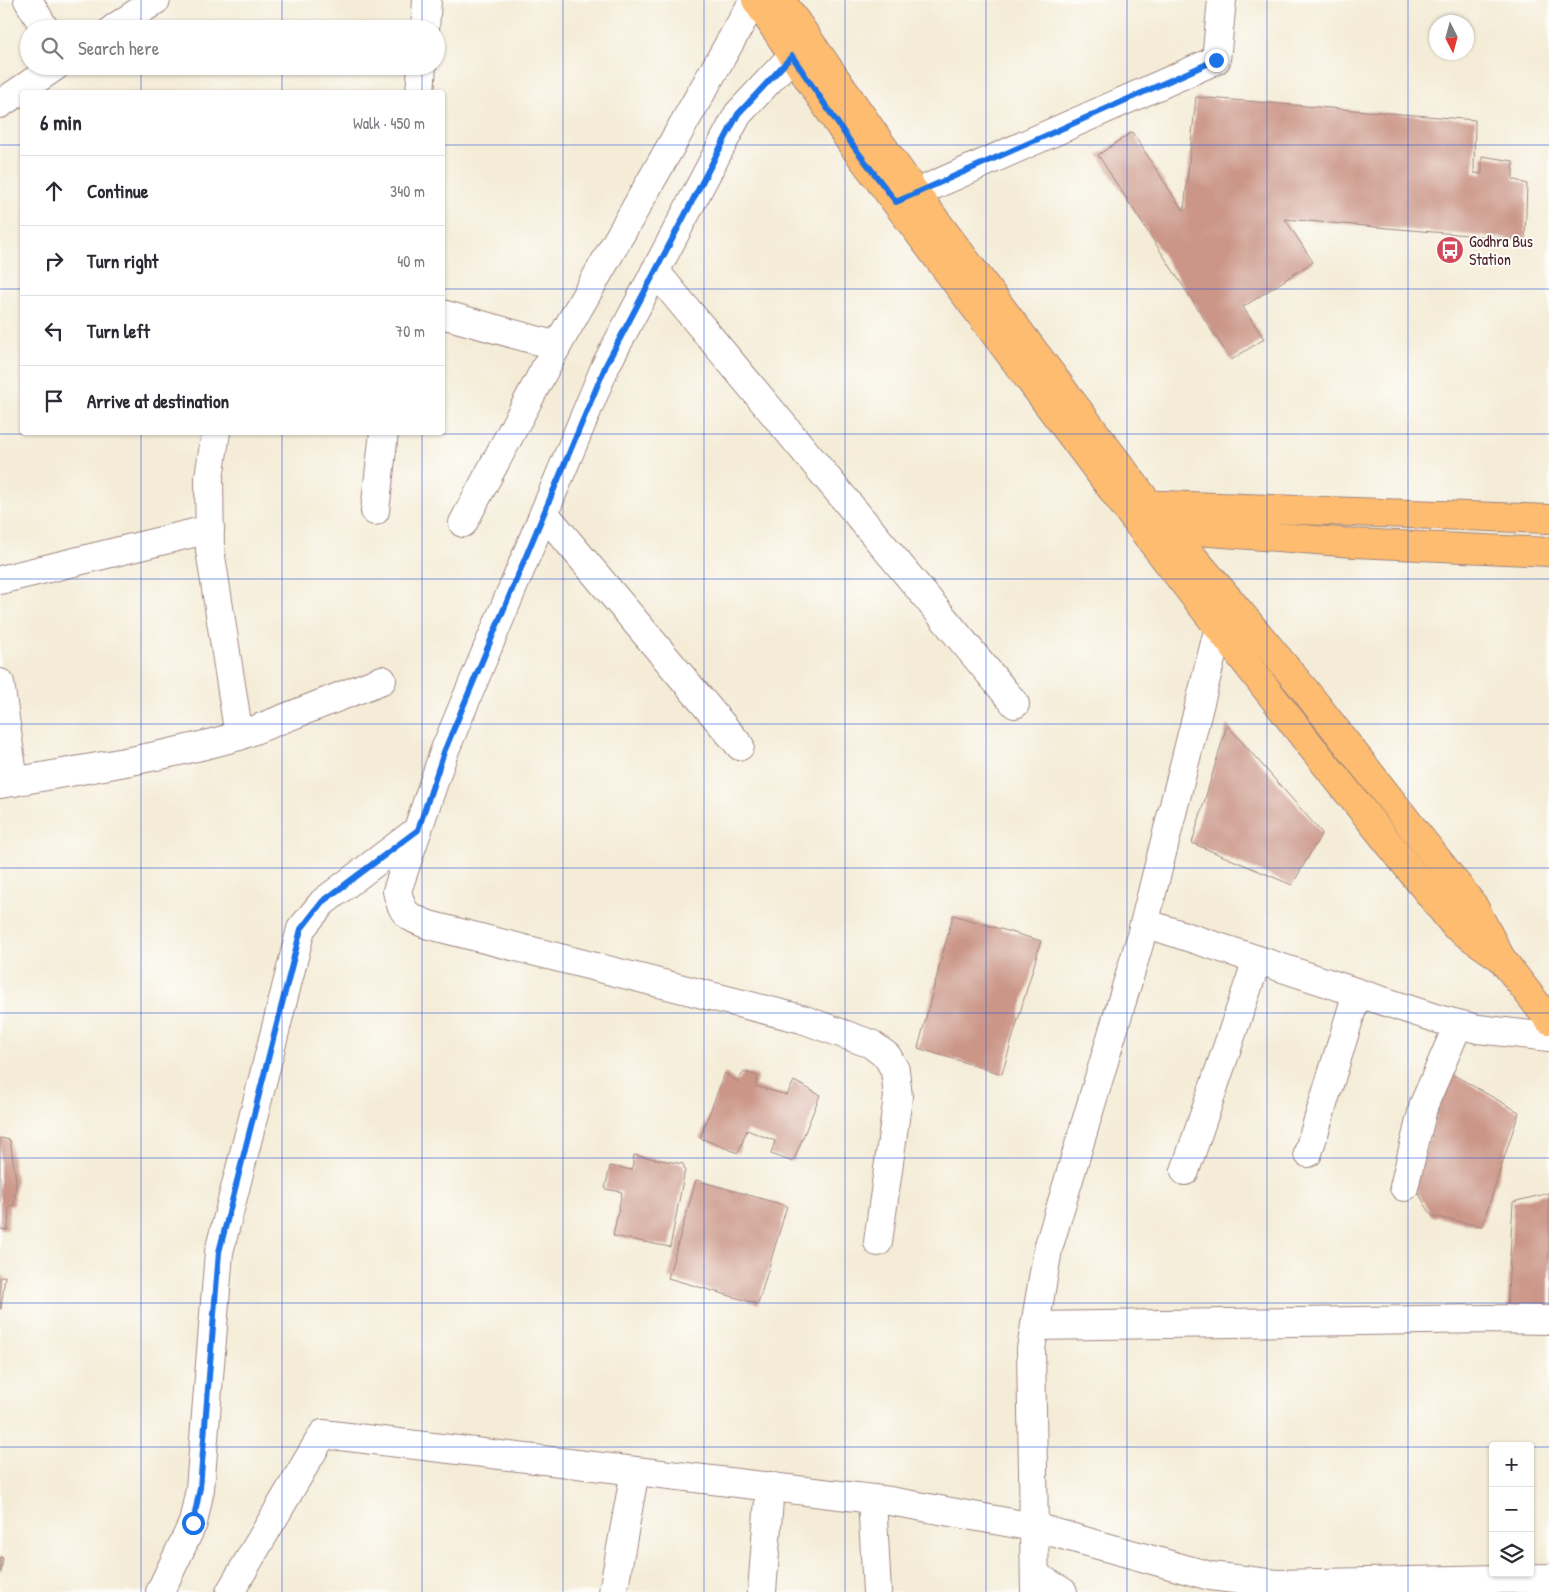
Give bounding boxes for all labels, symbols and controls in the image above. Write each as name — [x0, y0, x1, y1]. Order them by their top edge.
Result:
north arrow — [1429, 15, 1474, 60]
search box — [20, 20, 445, 75]
icon: search — [38, 34, 66, 62]
text: Search here — [78, 35, 159, 61]
route end — [1205, 49, 1228, 72]
text: 6 min — [40, 108, 82, 137]
text: Walk · 450 m — [353, 112, 425, 134]
icon: ahead — [40, 177, 68, 205]
text: Continue — [87, 178, 148, 204]
text: 340 m — [390, 180, 425, 202]
place label: Godhra Bus Station — [1469, 230, 1533, 270]
bus stop icon: Godhra Bus Station — [1435, 235, 1465, 265]
icon: right — [40, 247, 68, 275]
text: Turn right — [87, 248, 158, 274]
text: 40 m — [397, 250, 425, 272]
icon: left — [40, 317, 68, 345]
text: Turn left — [87, 318, 150, 344]
text: 70 m — [395, 320, 425, 342]
icon: arrive — [40, 387, 68, 415]
text: Arrive at destination — [87, 388, 229, 414]
map controls — [1489, 1442, 1534, 1577]
button: + — [1489, 1442, 1534, 1487]
button: − — [1489, 1487, 1534, 1532]
route start — [182, 1512, 205, 1535]
button: layers — [1489, 1532, 1534, 1577]

